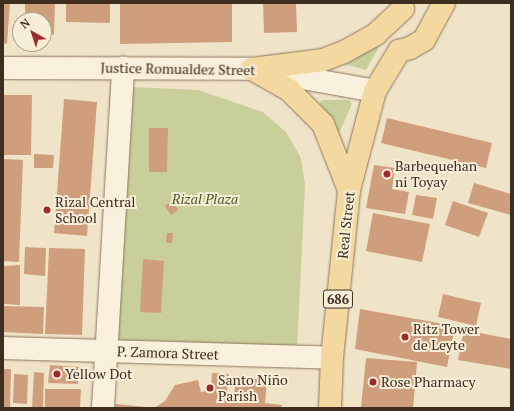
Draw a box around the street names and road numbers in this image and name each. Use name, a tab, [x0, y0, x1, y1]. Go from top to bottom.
street label: Justice Romualdez Street	[100, 59, 256, 79]
street label: Real Street	[334, 190, 358, 260]
road number: 686	[322, 288, 354, 310]
street label: P. Zamora Street	[116, 343, 220, 363]

